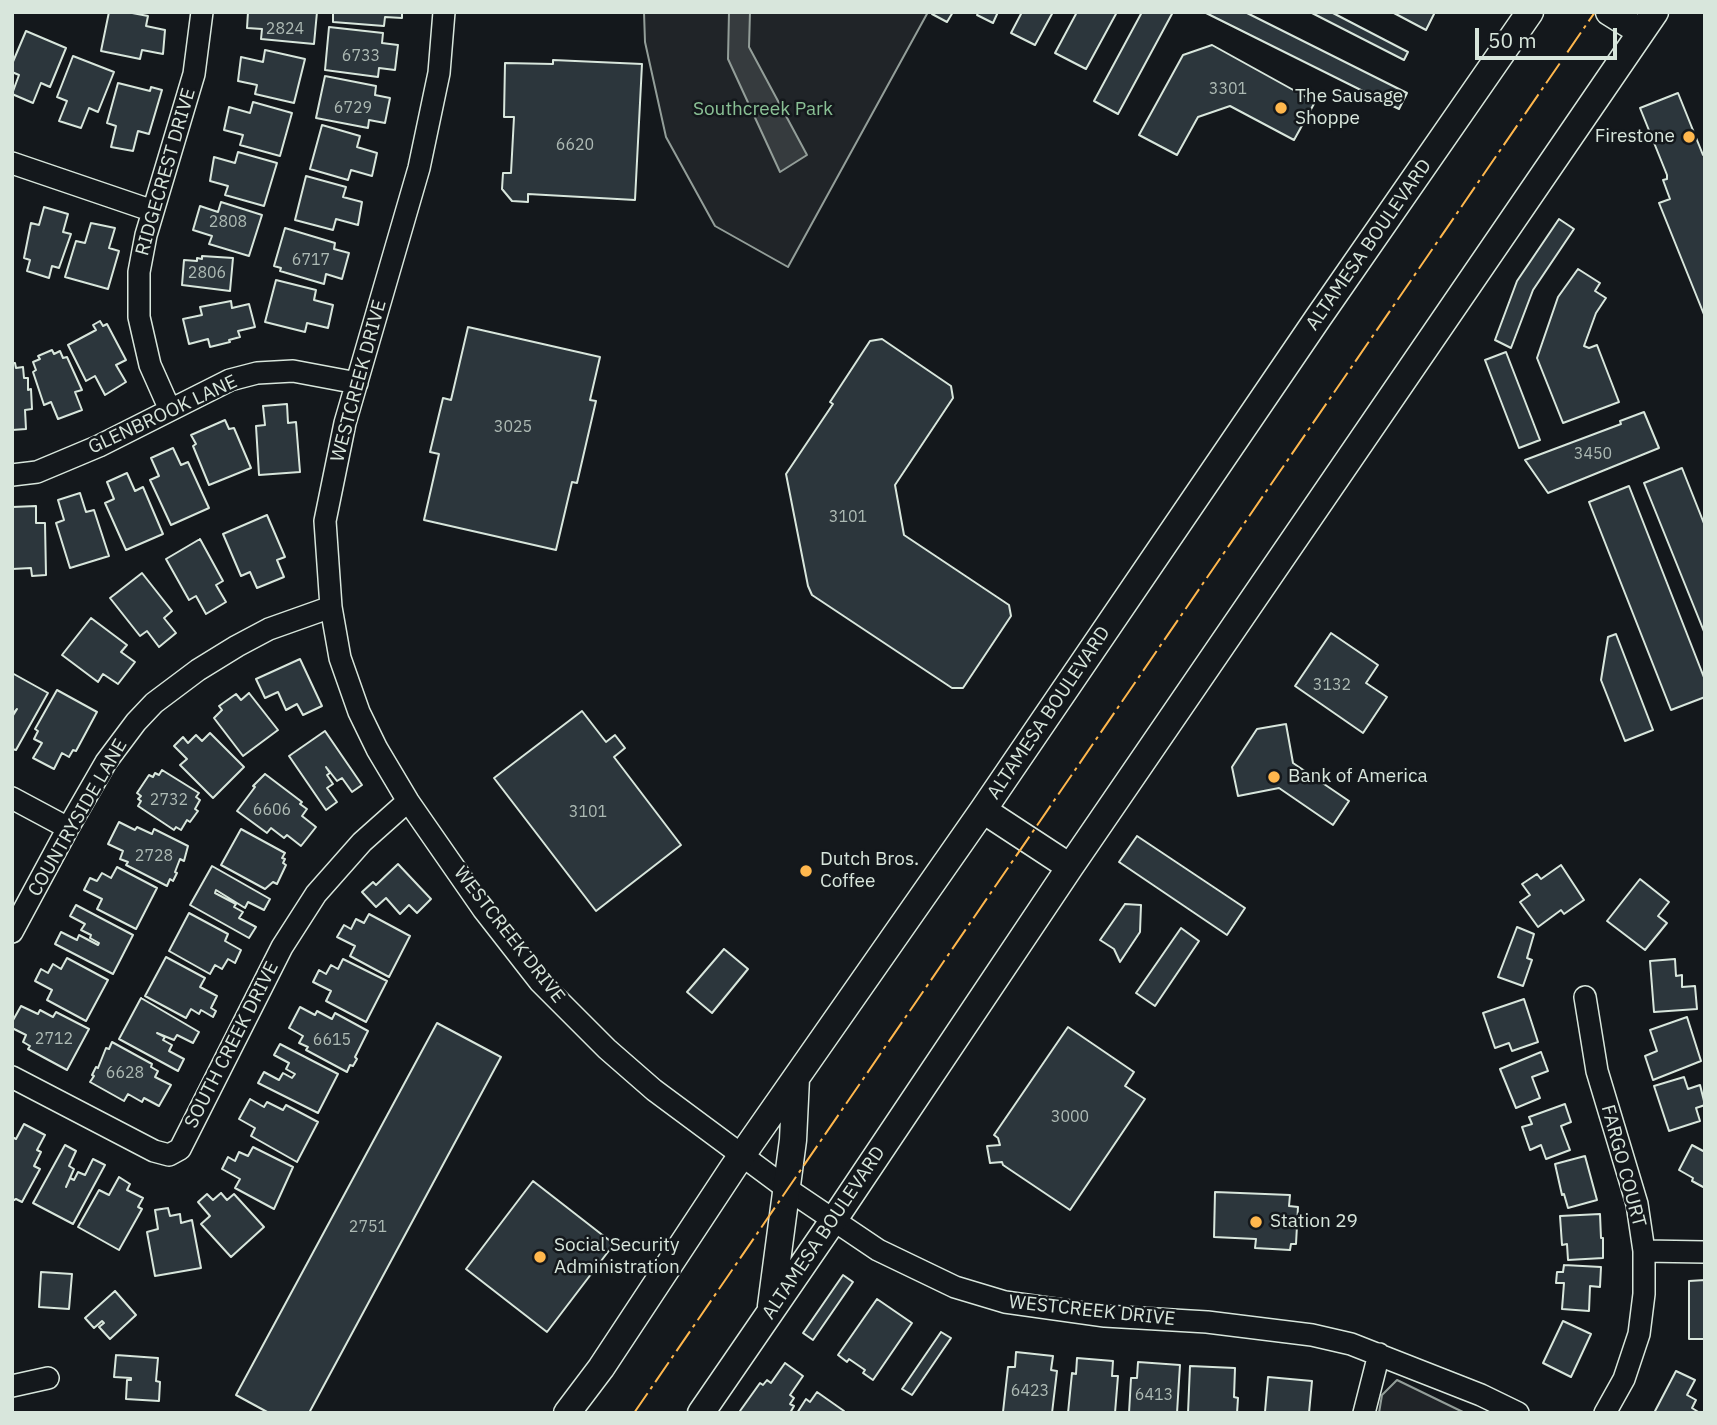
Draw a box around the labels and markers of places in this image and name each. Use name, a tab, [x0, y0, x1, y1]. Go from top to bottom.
place label: The Sausage Shoppe	[1295, 86, 1403, 130]
marker: The Sausage Shoppe	[1273, 100, 1289, 116]
place label: Firestone	[1595, 126, 1675, 148]
marker: Firestone	[1681, 129, 1697, 145]
place label: Bank of America	[1288, 766, 1428, 788]
marker: Bank of America	[1266, 769, 1282, 785]
place label: Dutch Bros. Coffee	[820, 849, 919, 893]
marker: Dutch Bros. Coffee	[798, 863, 814, 879]
place label: Station 29	[1270, 1211, 1358, 1233]
marker: Station 29	[1248, 1214, 1264, 1230]
place label: Social Security Administration	[554, 1235, 680, 1279]
marker: Social Security Administration	[532, 1249, 548, 1265]

